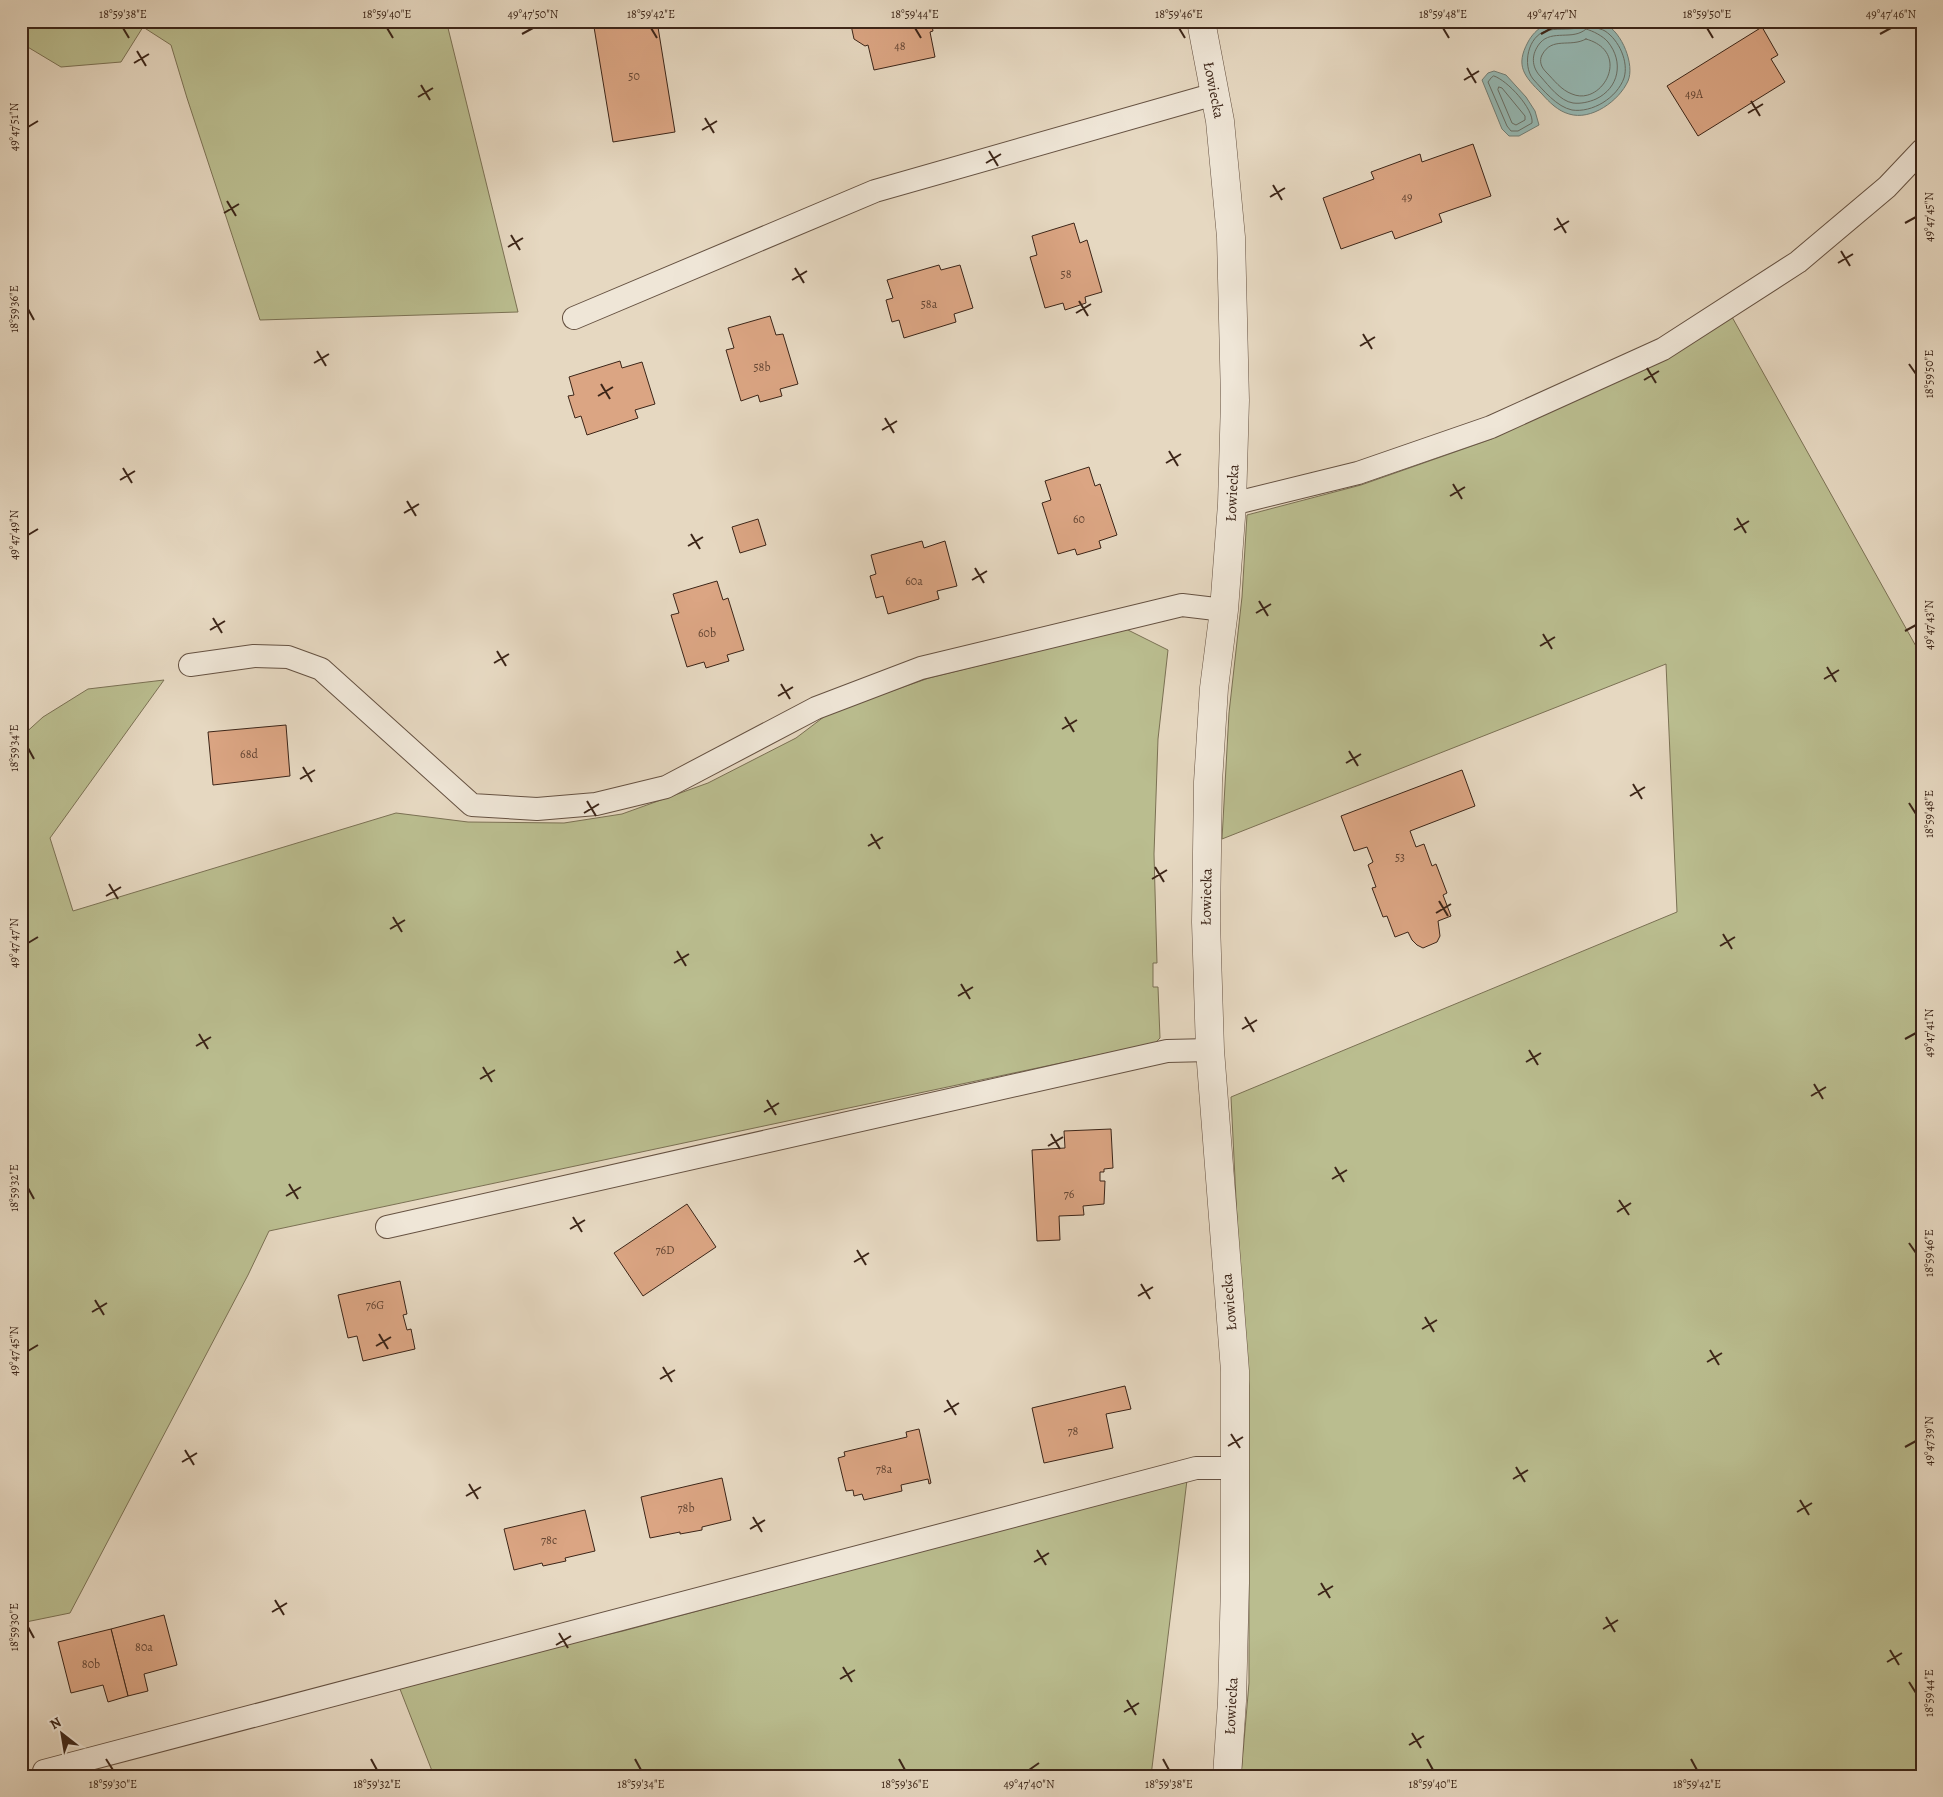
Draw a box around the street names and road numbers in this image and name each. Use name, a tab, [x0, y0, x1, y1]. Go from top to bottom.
street label: Łowiecka	[1199, 60, 1229, 120]
street label: Łowiecka	[1221, 464, 1243, 522]
street label: Łowiecka	[1195, 868, 1217, 926]
street label: Łowiecka	[1217, 1272, 1241, 1332]
street label: Łowiecka	[1220, 1677, 1242, 1735]

